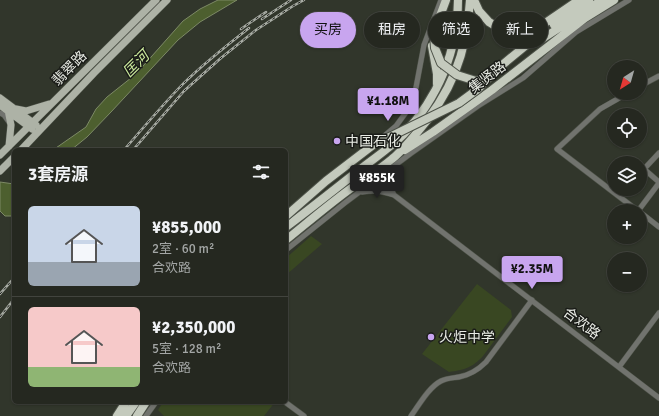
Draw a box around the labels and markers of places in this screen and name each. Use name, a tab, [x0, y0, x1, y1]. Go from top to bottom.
pin: ¥1.18M	[355, 88, 421, 122]
place label: 中国石化	[345, 133, 401, 150]
marker: 中国石化	[332, 136, 342, 146]
pin: ¥855K	[349, 165, 405, 199]
pin: ¥2.35M	[499, 256, 565, 290]
place label: 火炬中学	[439, 329, 495, 346]
marker: 火炬中学	[426, 332, 436, 342]

